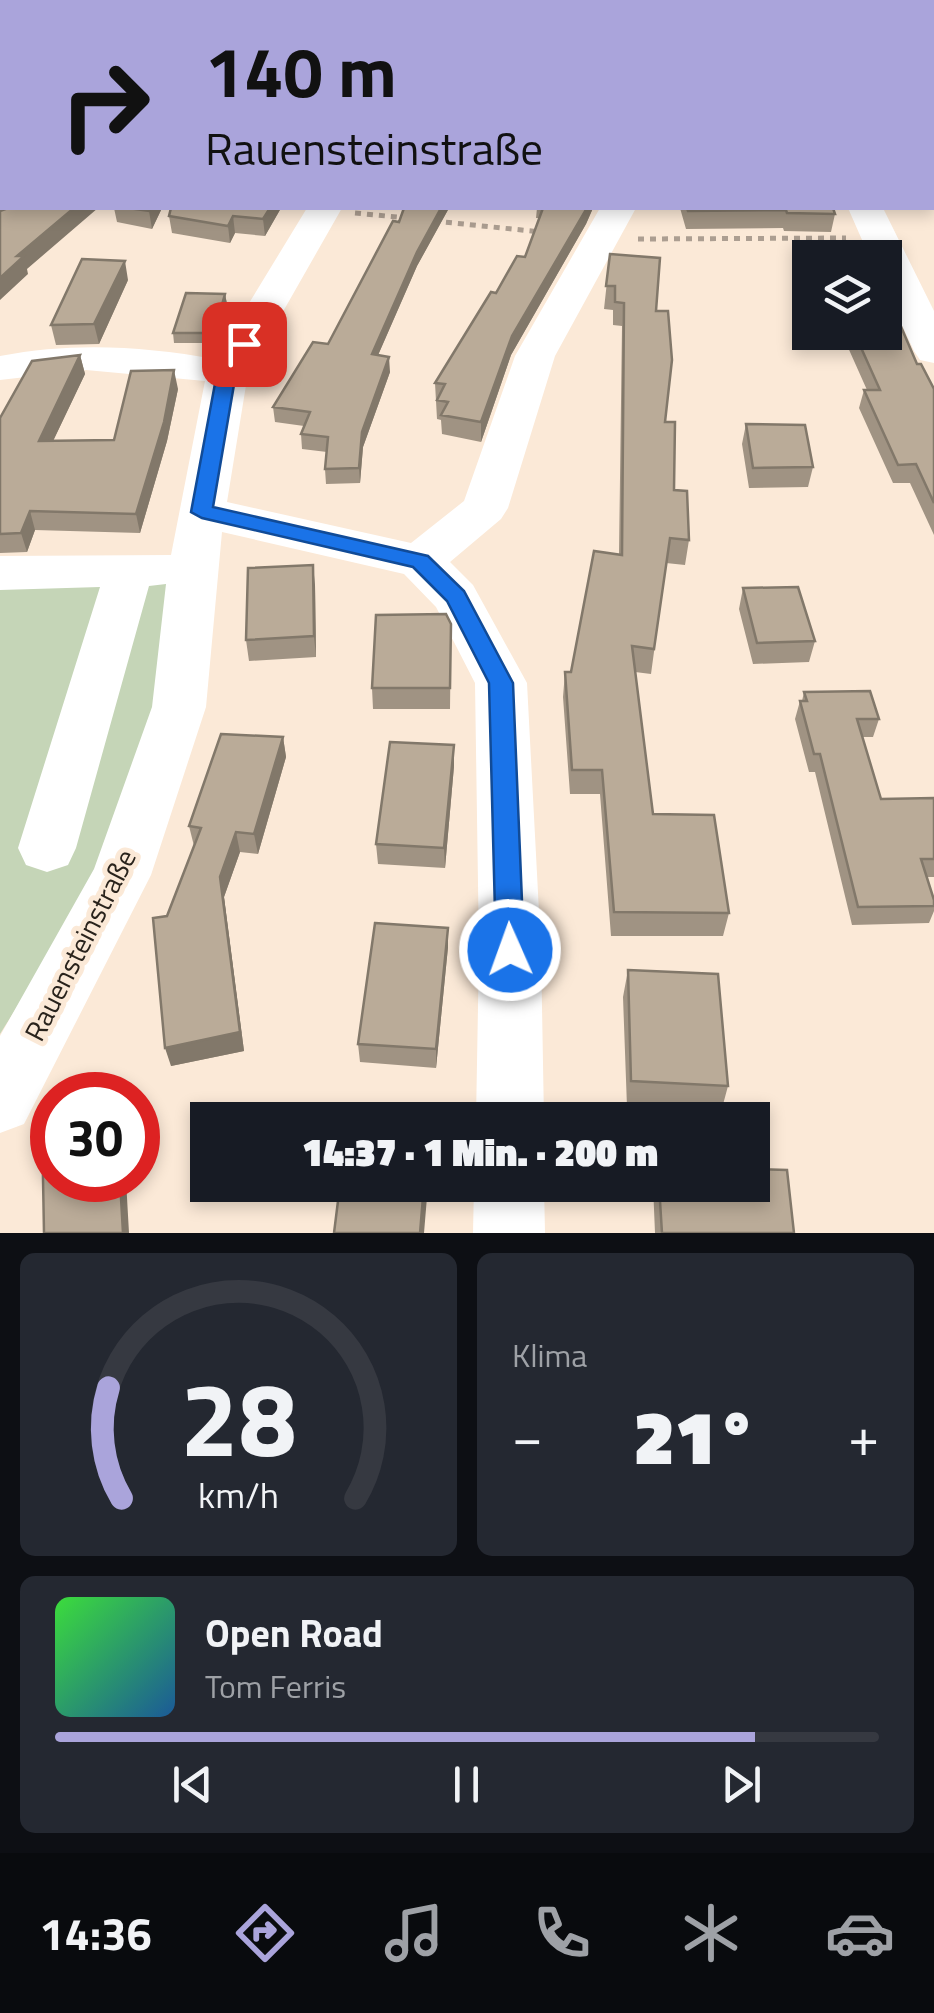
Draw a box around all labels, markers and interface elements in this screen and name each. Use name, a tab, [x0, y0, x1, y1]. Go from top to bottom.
text: 140 m	[205, 18, 397, 124]
icon: right	[40, 40, 170, 170]
text: Rauensteinstraße	[205, 114, 543, 182]
map controls	[792, 240, 902, 350]
button: layers	[792, 240, 902, 350]
pin	[202, 302, 287, 387]
icon: arrive	[217, 317, 272, 372]
street label: Rauensteinstraße	[13, 841, 146, 1048]
position arrow	[458, 898, 562, 1002]
speed limit sign: 30	[30, 1072, 160, 1202]
text: 14:37 · 1 Min. · 200 m	[302, 1123, 658, 1181]
text: Klima	[512, 1331, 587, 1379]
text: 28	[180, 1338, 297, 1496]
text: 21°	[634, 1379, 757, 1493]
text: −	[512, 1394, 543, 1477]
text: +	[848, 1394, 879, 1477]
text: km/h	[198, 1467, 279, 1522]
text: Open Road	[205, 1604, 383, 1662]
text: Tom Ferris	[205, 1662, 346, 1710]
icon: previous	[165, 1757, 220, 1812]
icon: pause	[439, 1757, 494, 1812]
icon: next	[714, 1757, 769, 1812]
icon: directions	[230, 1898, 300, 1968]
icon: music	[379, 1898, 449, 1968]
icon: phone	[527, 1898, 597, 1968]
icon: climate	[676, 1898, 746, 1968]
icon: car	[825, 1898, 895, 1968]
text: 14:36	[39, 1899, 152, 1967]

